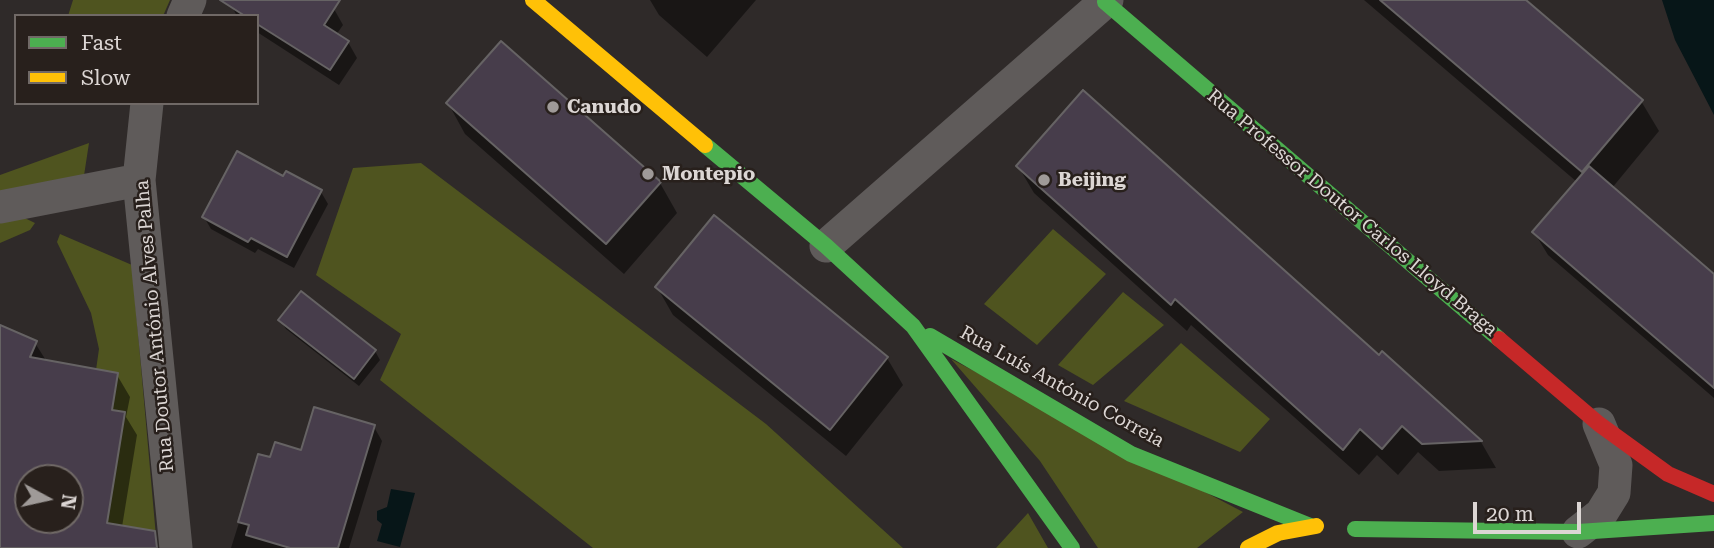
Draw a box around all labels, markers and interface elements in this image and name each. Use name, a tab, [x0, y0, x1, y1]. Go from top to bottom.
legend	[14, 14, 259, 105]
text: Fast	[81, 31, 122, 55]
text: Slow	[81, 66, 130, 90]
street label: Rua Professor Doutor Carlos Lloyd Braga	[1202, 85, 1502, 341]
place label: Canudo	[567, 96, 642, 118]
marker: Canudo	[545, 99, 561, 115]
place label: Montepio	[662, 163, 755, 185]
marker: Montepio	[640, 166, 656, 182]
place label: Beijing	[1058, 169, 1126, 191]
marker: Beijing	[1036, 172, 1052, 188]
street label: Rua Doutor António Alves Palha	[131, 179, 179, 473]
street label: Rua Luís António Correia	[956, 321, 1168, 453]
north arrow	[14, 464, 84, 534]
scale bar	[1476, 489, 1584, 532]
text: N	[56, 493, 81, 511]
text: 20 m	[1486, 502, 1534, 526]

